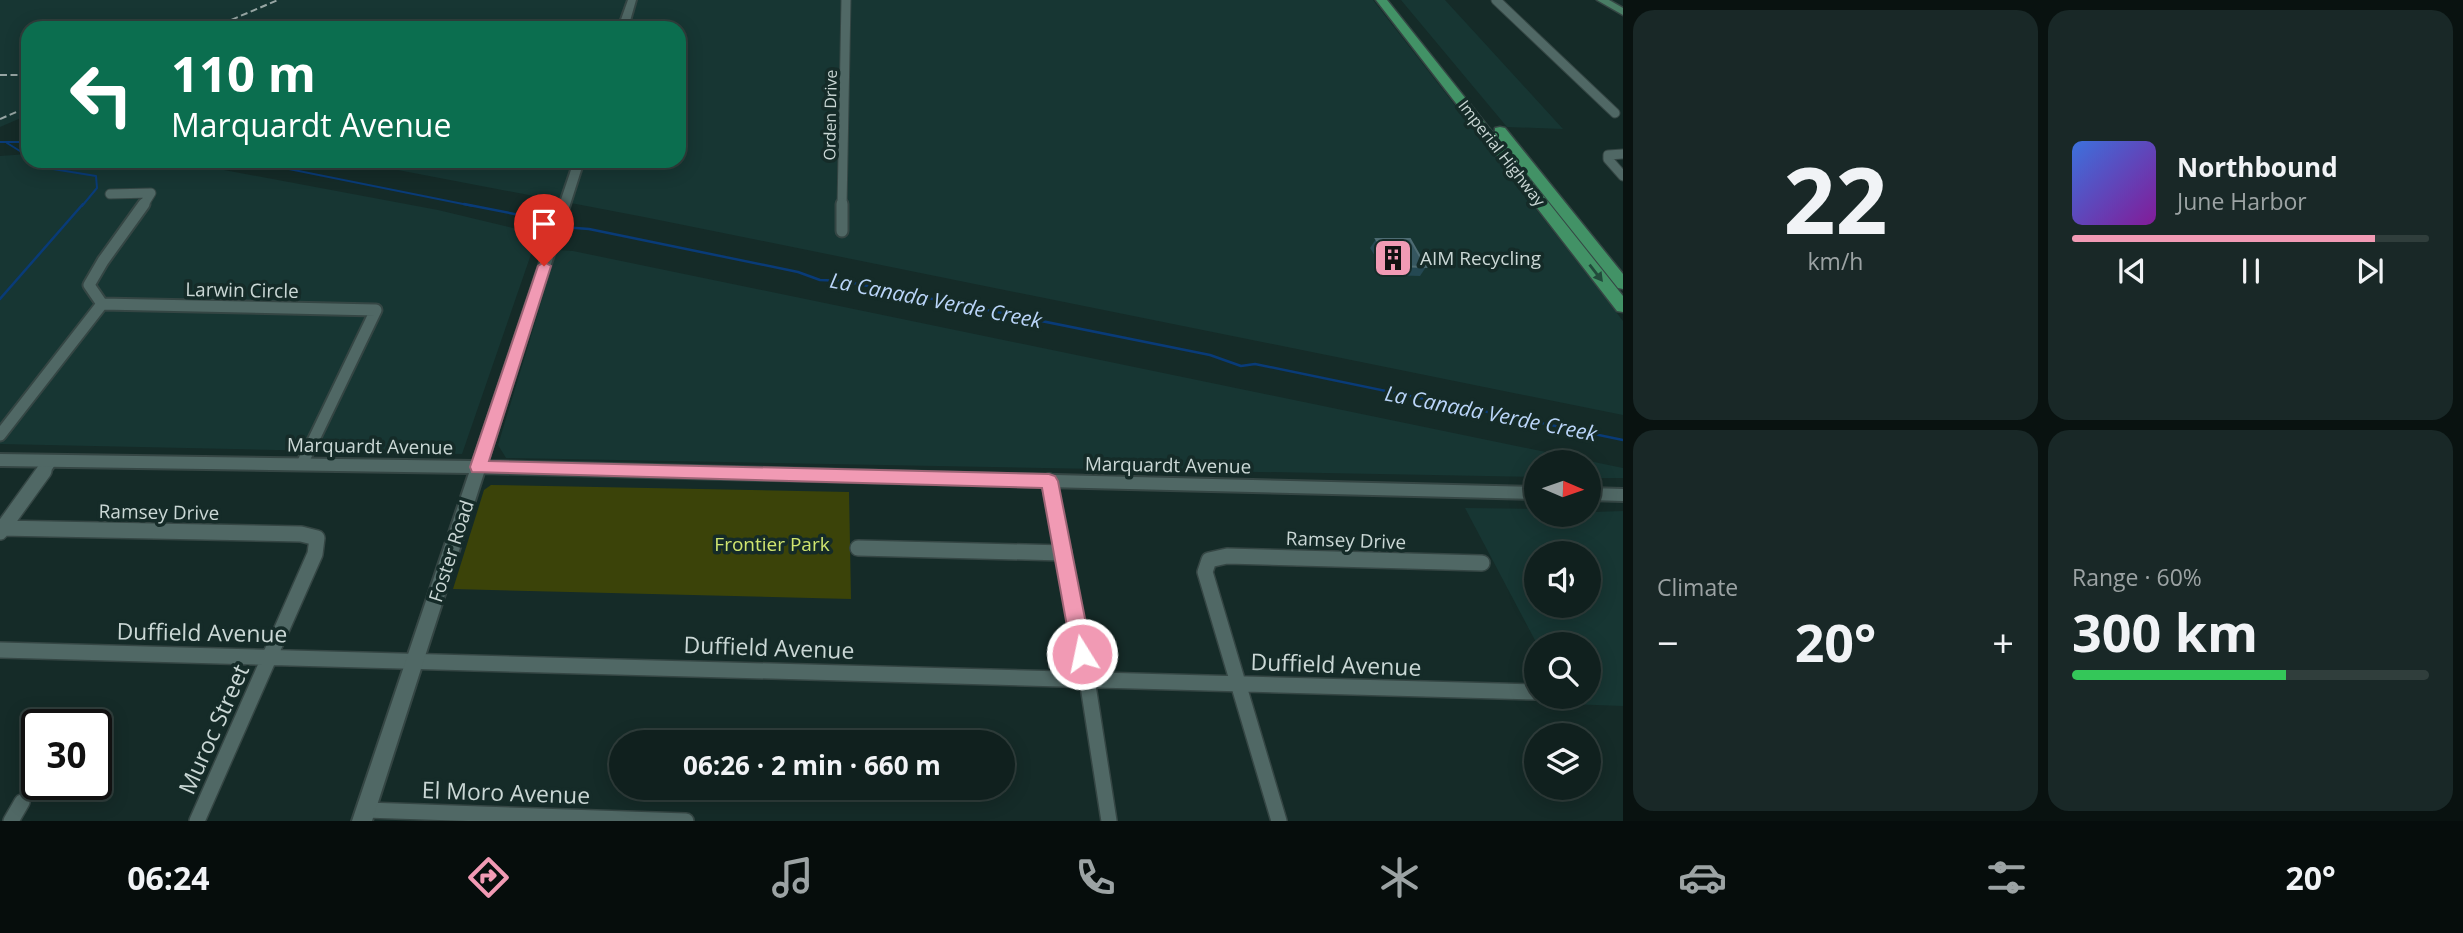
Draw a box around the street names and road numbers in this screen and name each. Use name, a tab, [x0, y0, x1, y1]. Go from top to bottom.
street label: Orden Drive	[818, 69, 842, 161]
street label: Imperial Highway	[1454, 95, 1551, 212]
street label: Larwin Circle	[185, 276, 299, 304]
street label: Marquardt Avenue	[287, 432, 453, 460]
street label: Marquardt Avenue	[1085, 451, 1251, 479]
street label: Foster Road	[422, 497, 480, 605]
street label: Ramsey Drive	[99, 498, 219, 526]
street label: Ramsey Drive	[1285, 525, 1407, 555]
street label: Duffield Avenue	[116, 615, 288, 649]
street label: Duffield Avenue	[683, 628, 855, 666]
street label: Duffield Avenue	[1250, 645, 1422, 683]
street label: Muroc Street	[170, 659, 256, 799]
street label: El Moro Avenue	[421, 773, 591, 811]

